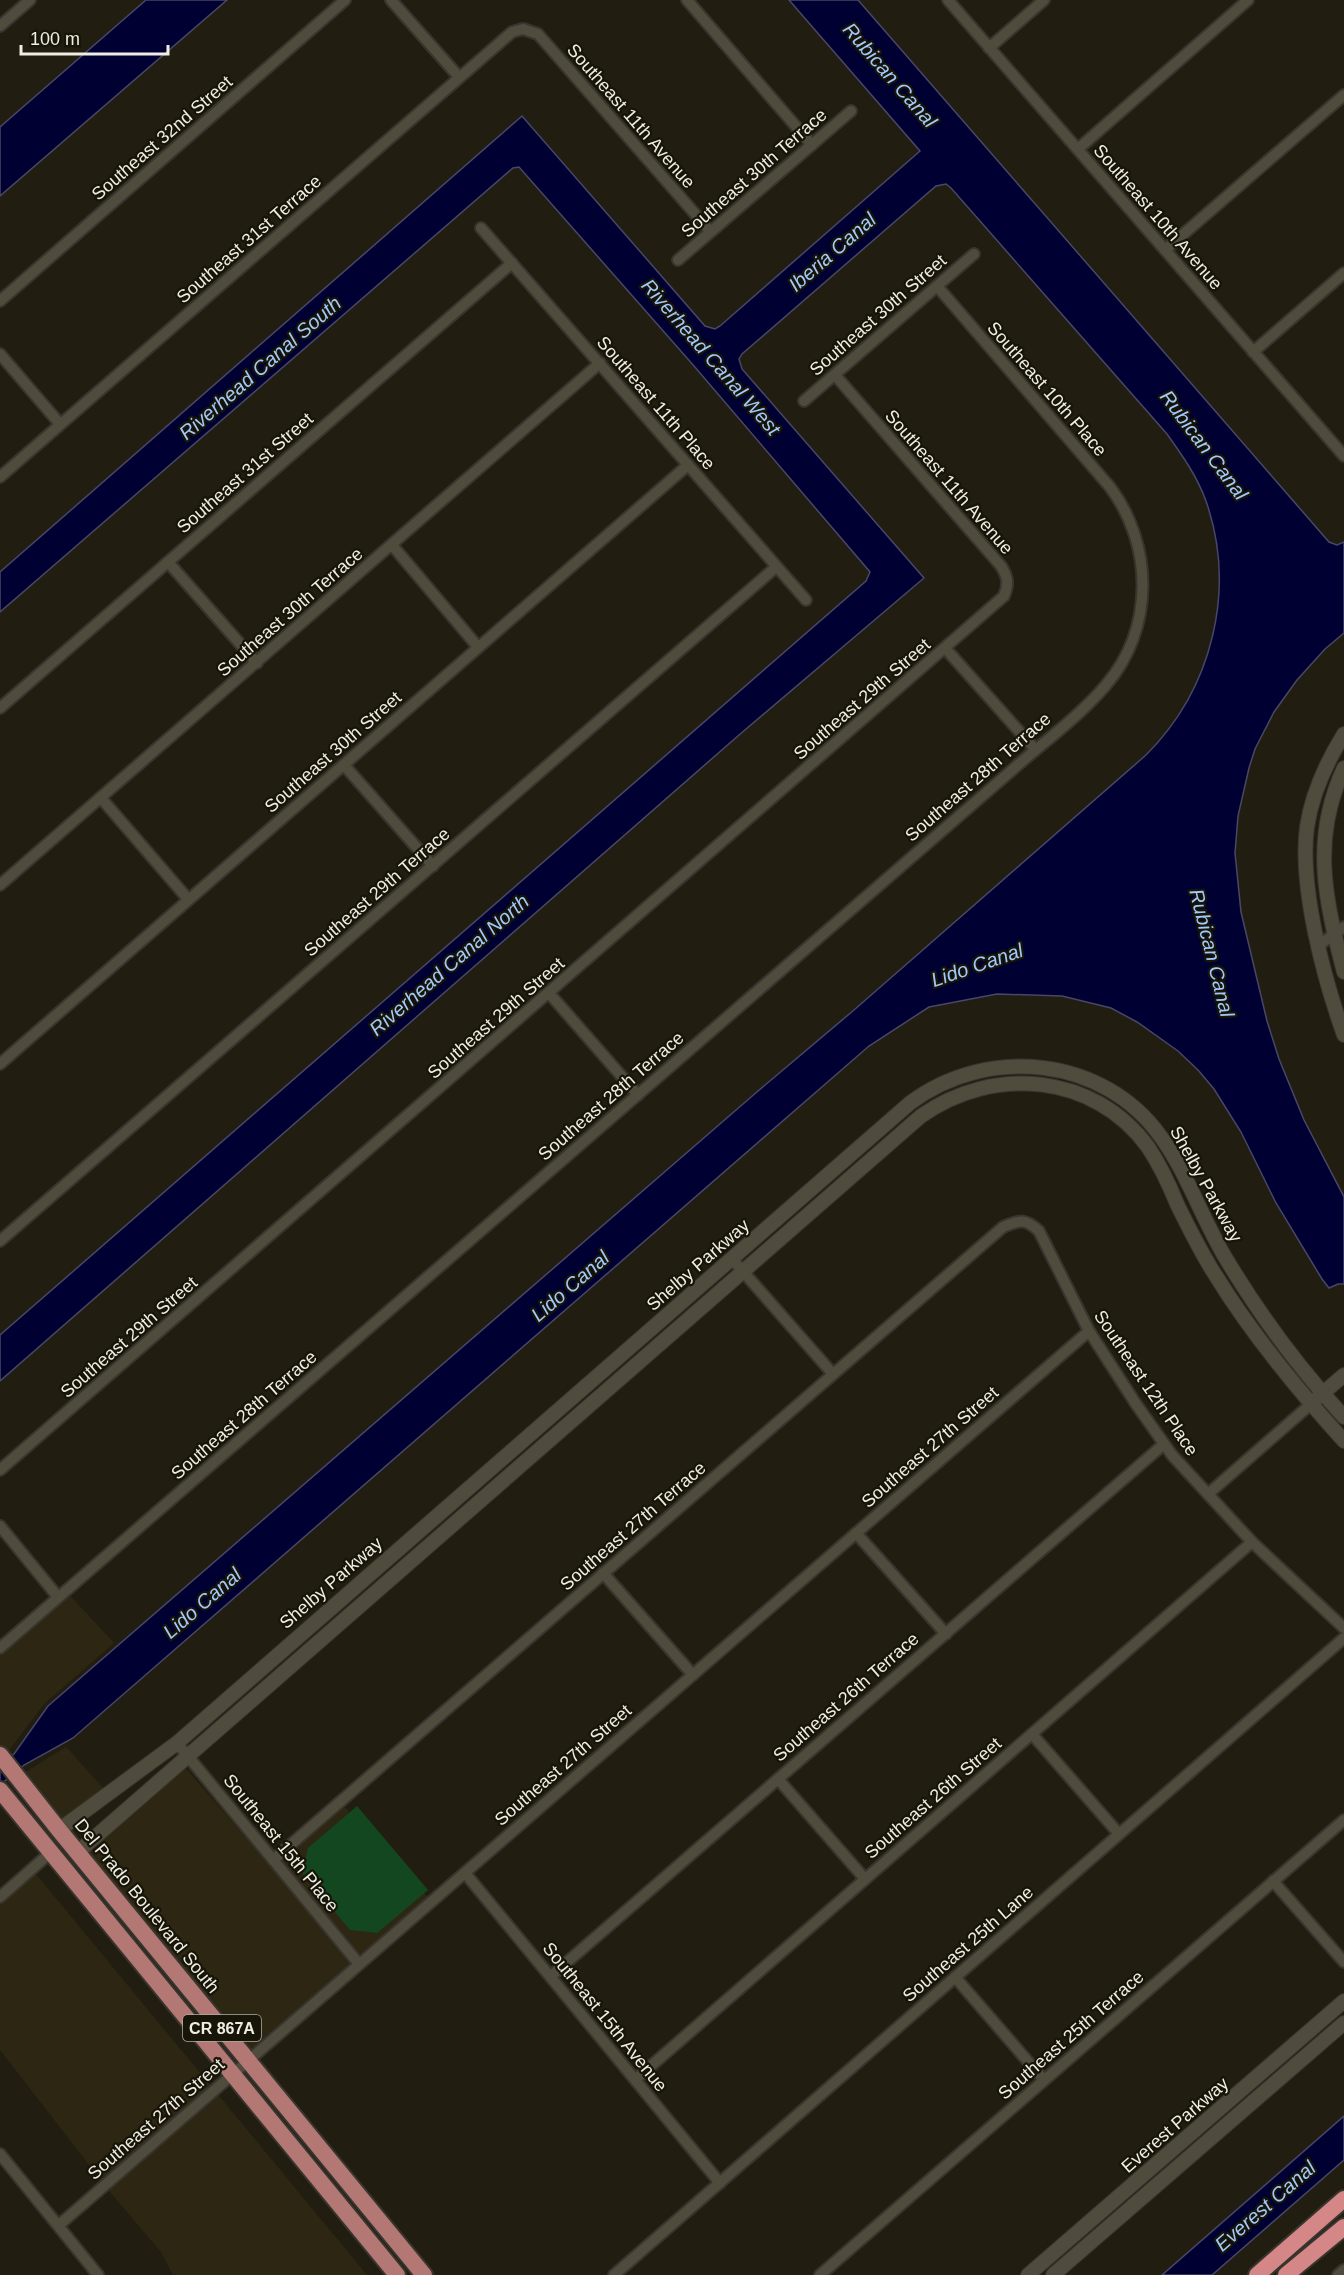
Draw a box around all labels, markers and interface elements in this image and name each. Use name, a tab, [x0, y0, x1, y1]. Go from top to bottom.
scale bar	[21, 18, 168, 56]
water label: Rubican Canal	[839, 18, 942, 132]
text: 100 m	[30, 29, 80, 49]
street label: Southeast 11th Avenue	[563, 40, 699, 192]
street label: Southeast 32nd Street	[88, 72, 236, 204]
street label: Southeast 30th Terrace	[677, 105, 831, 241]
street label: Southeast 10th Avenue	[1089, 140, 1227, 294]
street label: Southeast 31st Terrace	[173, 171, 325, 307]
water label: Iberia Canal	[784, 208, 880, 296]
street label: Southeast 30th Street	[806, 250, 950, 380]
water label: Riverhead Canal West	[637, 274, 786, 441]
water label: Riverhead Canal South	[175, 292, 345, 444]
street label: Southeast 10th Place	[983, 318, 1111, 460]
street label: Southeast 11th Place	[593, 332, 719, 474]
water label: Rubican Canal	[1156, 386, 1253, 504]
street label: Southeast 11th Avenue	[881, 406, 1017, 558]
street label: Southeast 31st Street	[173, 409, 317, 537]
street label: Southeast 30th Terrace	[213, 544, 367, 680]
street label: Southeast 29th Street	[790, 634, 934, 764]
street label: Southeast 30th Street	[261, 687, 405, 817]
street label: Southeast 28th Terrace	[901, 709, 1055, 845]
street label: Southeast 29th Terrace	[300, 824, 454, 960]
water label: Rubican Canal	[1185, 887, 1239, 1020]
water label: Riverhead Canal North	[365, 890, 533, 1040]
water label: Lido Canal	[928, 939, 1026, 991]
street label: Southeast 29th Street	[424, 953, 568, 1083]
street label: Southeast 28th Terrace	[534, 1028, 688, 1164]
street label: Shelby Parkway	[1166, 1123, 1246, 1245]
street label: Shelby Parkway	[643, 1215, 753, 1315]
water label: Lido Canal	[527, 1246, 614, 1326]
street label: Southeast 29th Street	[57, 1272, 201, 1402]
street label: Southeast 12th Place	[1090, 1306, 1202, 1460]
street label: Southeast 28th Terrace	[167, 1347, 321, 1483]
street label: Southeast 27th Street	[858, 1382, 1002, 1512]
street label: Southeast 27th Terrace	[556, 1458, 710, 1594]
street label: Shelby Parkway	[276, 1533, 386, 1633]
water label: Lido Canal	[159, 1563, 246, 1643]
street label: Southeast 26th Terrace	[769, 1629, 923, 1765]
street label: Southeast 27th Street	[491, 1700, 635, 1830]
street label: Southeast 26th Street	[861, 1733, 1005, 1863]
street label: Southeast 15th Place	[219, 1770, 343, 1916]
street label: Del Prado Boulevard South	[71, 1815, 223, 1997]
street label: Southeast 25th Lane	[899, 1882, 1037, 2006]
street label: Southeast 15th Avenue	[539, 1938, 671, 2096]
street label: Southeast 25th Terrace	[994, 1967, 1148, 2103]
road number: CR 867A	[183, 2015, 261, 2041]
street label: Southeast 27th Street	[84, 2054, 228, 2184]
street label: Everest Parkway	[1117, 2073, 1233, 2177]
water label: Everest Canal	[1210, 2156, 1320, 2256]

